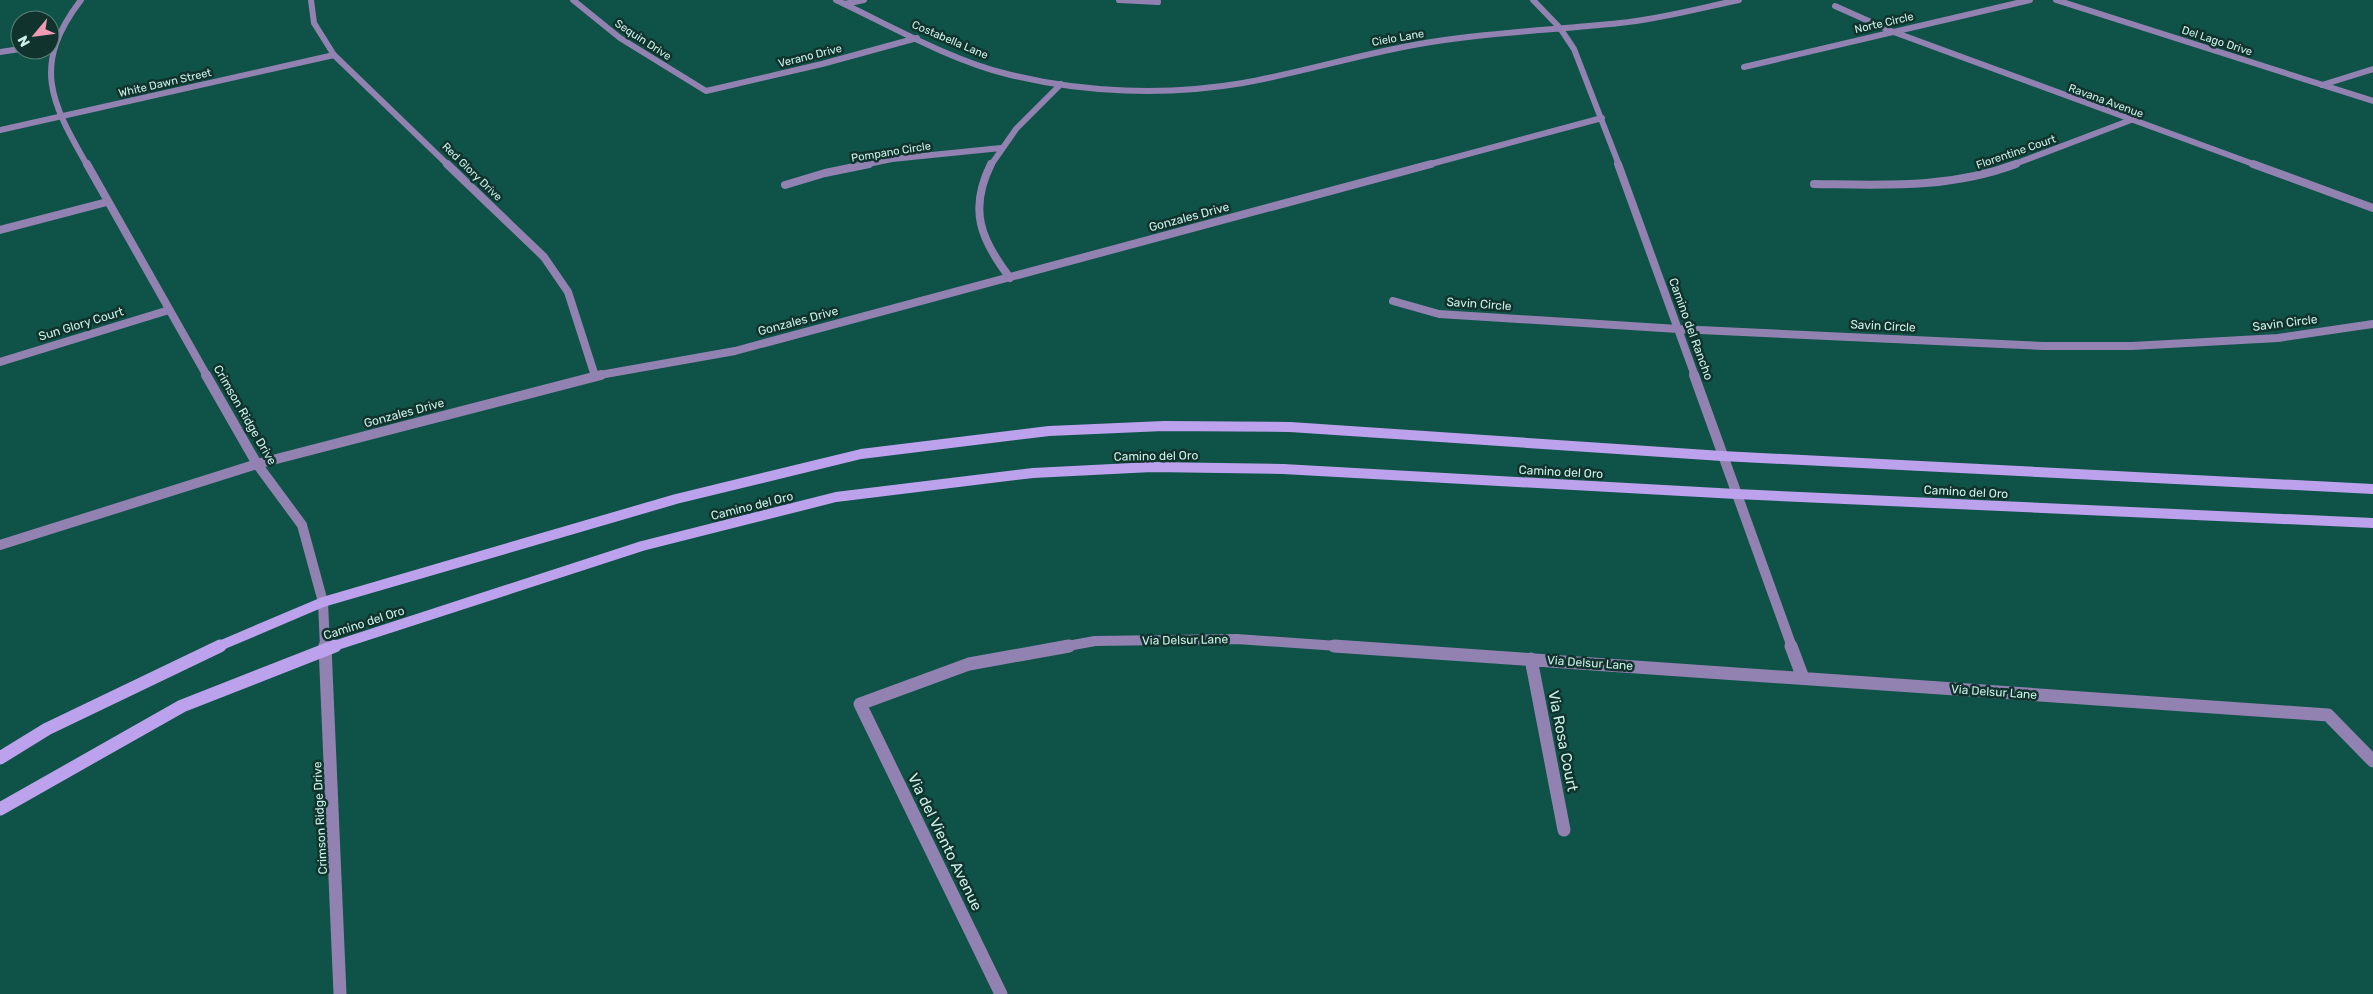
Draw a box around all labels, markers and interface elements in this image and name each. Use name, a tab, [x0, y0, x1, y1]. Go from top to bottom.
north arrow	[10, 10, 60, 60]
street label: Norte Circle	[1853, 10, 1915, 36]
street label: Sequin Drive	[612, 17, 674, 63]
street label: Costabella Lane	[910, 18, 990, 62]
street label: Del Lago Drive	[2180, 23, 2254, 59]
street label: Cielo Lane	[1371, 27, 1425, 49]
text: N	[14, 33, 34, 50]
street label: Verano Drive	[777, 42, 843, 70]
street label: White Dawn Street	[117, 66, 213, 100]
street label: Ravana Avenue	[2067, 81, 2145, 121]
street label: Florentine Court	[1974, 132, 2058, 172]
street label: Pompano Circle	[850, 139, 932, 165]
street label: Red Glory Drive	[439, 140, 505, 204]
street label: Gonzales Drive	[1147, 199, 1231, 234]
street label: Camino del Rancho	[1666, 276, 1716, 382]
street label: Savin Circle	[1446, 295, 1512, 313]
street label: Gonzales Drive	[756, 303, 840, 338]
street label: Sun Glory Court	[37, 304, 125, 344]
street label: Savin Circle	[2252, 312, 2319, 334]
street label: Savin Circle	[1850, 317, 1916, 335]
street label: Crimson Ridge Drive	[211, 363, 279, 468]
street label: Gonzales Drive	[362, 395, 446, 430]
street label: Camino del Oro	[1114, 448, 1198, 464]
street label: Camino del Oro	[1518, 463, 1604, 481]
street label: Camino del Oro	[1923, 483, 2009, 501]
street label: Camino del Oro	[709, 489, 795, 523]
street label: Camino del Oro	[322, 603, 406, 643]
street label: Via Delsur Lane	[1142, 632, 1228, 648]
street label: Via Delsur Lane	[1547, 653, 1634, 673]
street label: Via Delsur Lane	[1951, 682, 2038, 702]
street label: Via Rosa Court	[1544, 689, 1582, 793]
street label: Crimson Ridge Drive	[310, 761, 330, 875]
street label: Via del Viento Avenue	[904, 770, 986, 914]

